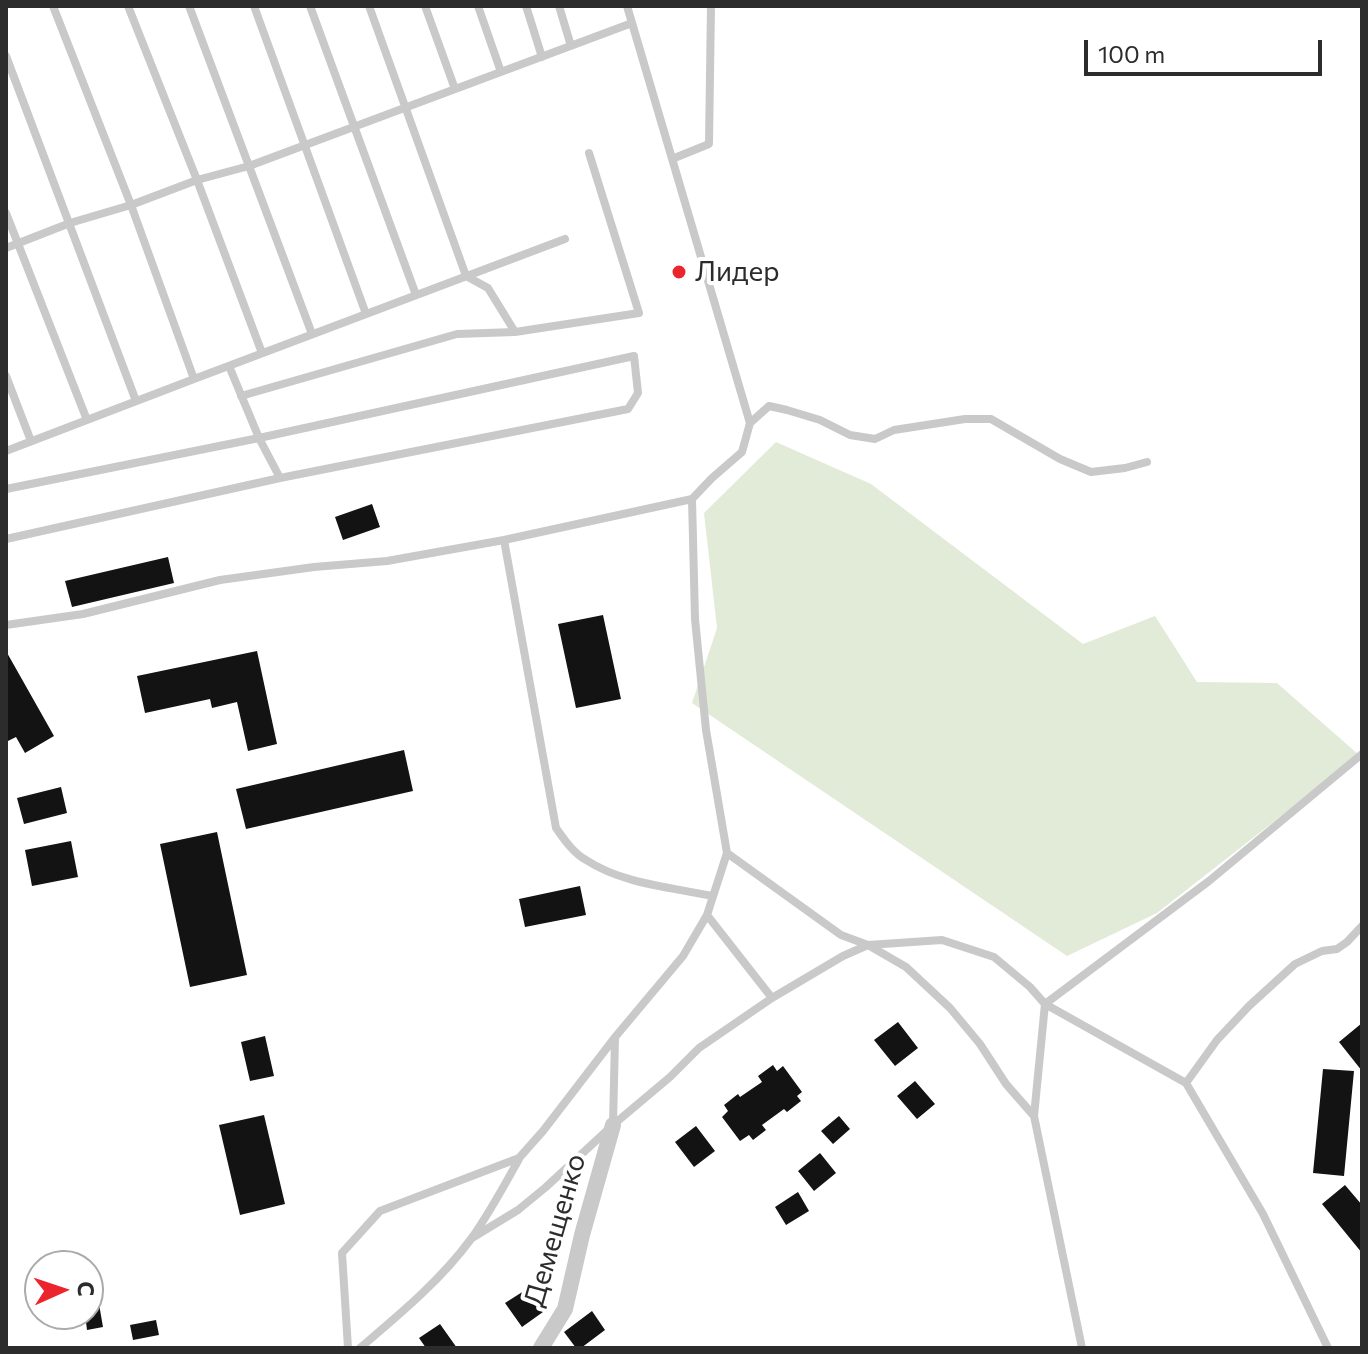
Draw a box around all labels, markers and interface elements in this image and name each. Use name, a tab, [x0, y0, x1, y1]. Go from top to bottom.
scale bar	[1088, 24, 1326, 74]
text: 100 m	[1098, 39, 1165, 68]
place label: Лидер	[695, 255, 780, 289]
marker: Лидер	[670, 263, 688, 281]
street label: Демещенко	[517, 1150, 593, 1310]
north arrow	[24, 1250, 104, 1330]
text: С	[73, 1281, 100, 1297]

